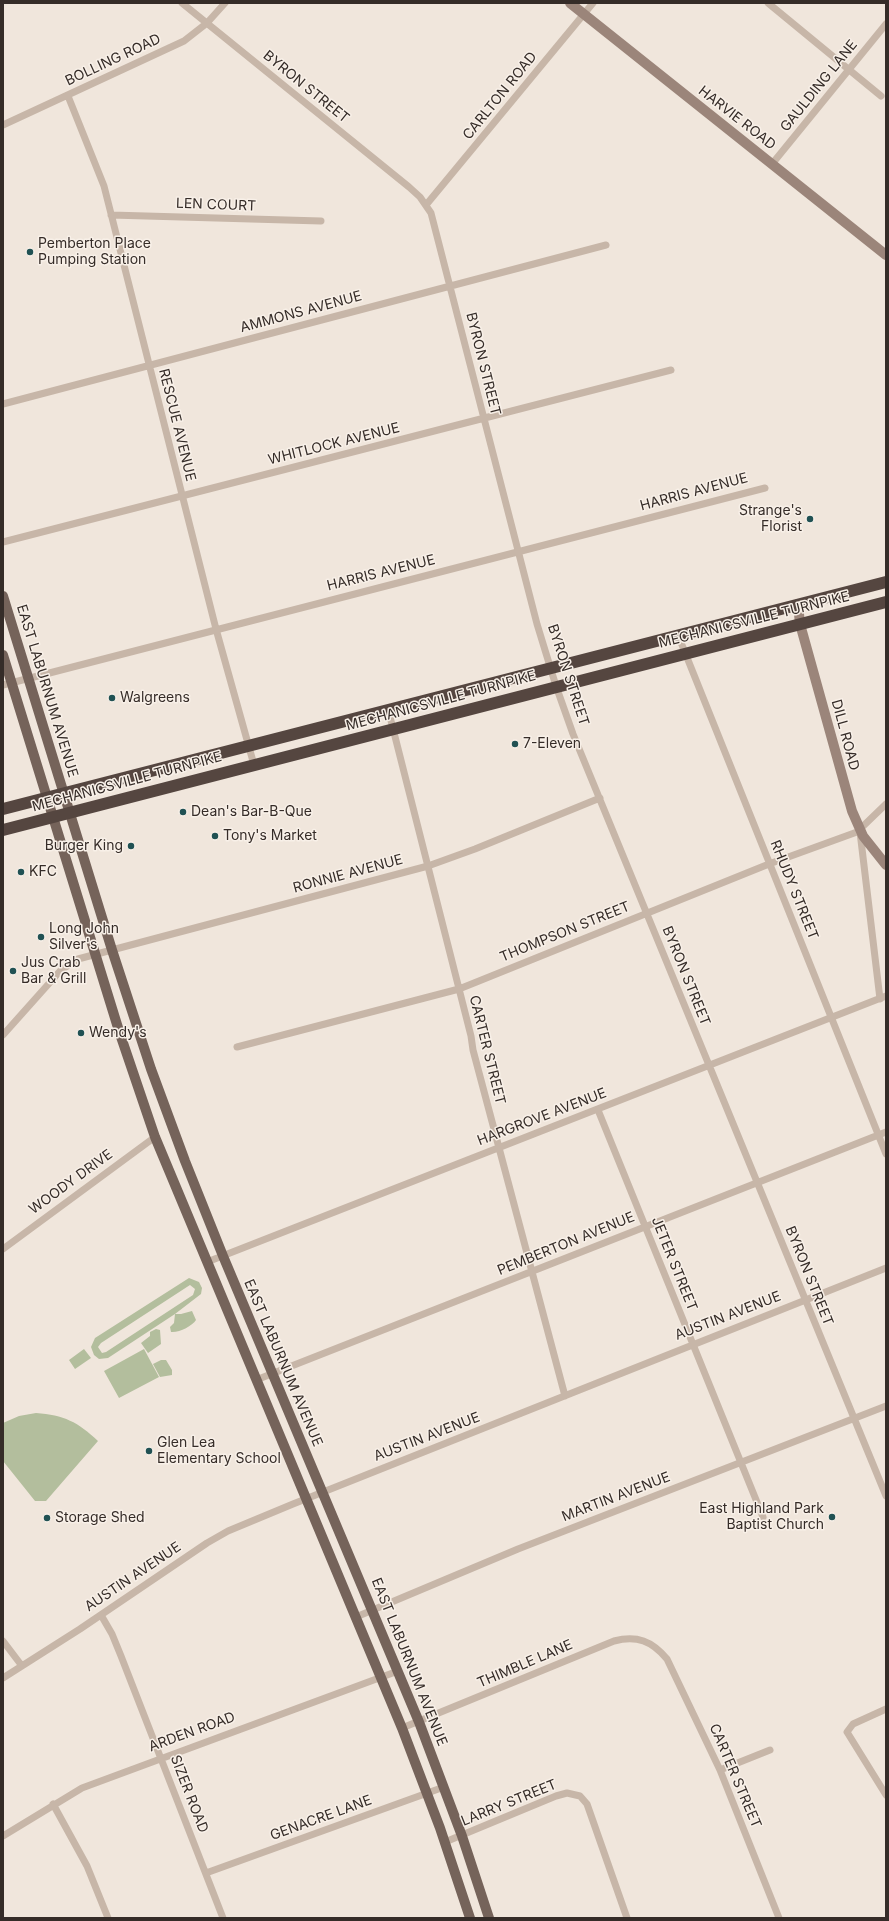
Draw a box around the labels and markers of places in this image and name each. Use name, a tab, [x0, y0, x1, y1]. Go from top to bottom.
place label: Pemberton Place Pumping Station	[38, 236, 151, 268]
marker: Pemberton Place Pumping Station	[25, 247, 35, 257]
place label: Strange's Florist	[739, 503, 802, 536]
marker: Strange's Florist	[805, 514, 815, 524]
place label: Walgreens	[120, 690, 190, 706]
marker: Walgreens	[107, 693, 117, 703]
place label: 7-Eleven	[523, 736, 581, 752]
marker: 7-Eleven	[510, 739, 520, 749]
place label: Dean's Bar-B-Que	[191, 804, 312, 820]
marker: Dean's Bar-B-Que	[178, 807, 188, 817]
place label: Tony's Market	[223, 828, 317, 844]
marker: Tony's Market	[210, 831, 220, 841]
place label: Burger King	[45, 838, 123, 854]
marker: Burger King	[126, 841, 136, 851]
place label: KFC	[29, 864, 57, 880]
marker: KFC	[16, 867, 26, 877]
place label: Long John Silver's	[49, 921, 119, 954]
marker: Long John Silver's	[36, 932, 46, 942]
place label: Jus Crab Bar & Grill	[21, 955, 86, 988]
marker: Jus Crab Bar & Grill	[8, 966, 18, 976]
place label: Wendy's	[89, 1025, 147, 1041]
marker: Wendy's	[76, 1028, 86, 1038]
place label: Glen Lea Elementary School	[157, 1435, 281, 1468]
marker: Glen Lea Elementary School	[144, 1446, 154, 1456]
place label: East Highland Park Baptist Church	[699, 1501, 824, 1534]
place label: Storage Shed	[55, 1510, 145, 1526]
marker: East Highland Park Baptist Church	[827, 1512, 837, 1522]
marker: Storage Shed	[42, 1513, 52, 1523]

